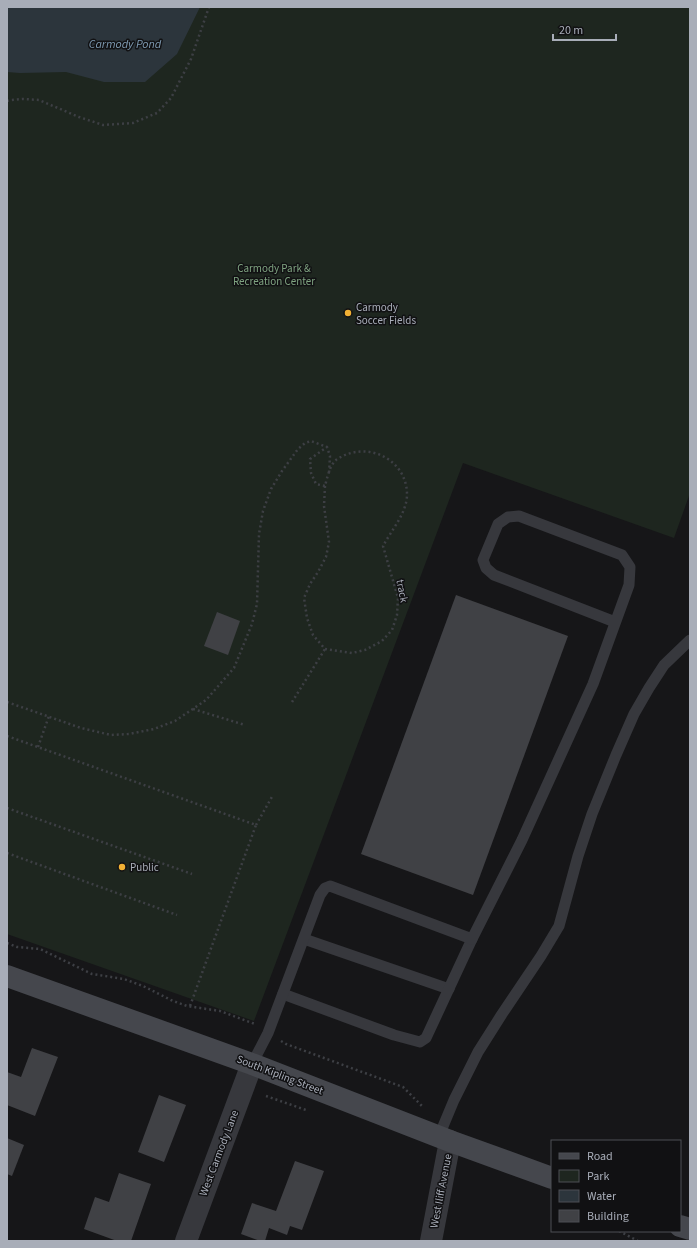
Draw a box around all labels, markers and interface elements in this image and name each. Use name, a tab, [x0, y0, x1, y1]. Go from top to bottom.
scale bar	[553, 16, 616, 42]
text: 20 m	[559, 22, 583, 39]
water label: Carmody Pond	[89, 36, 162, 53]
park label: Carmody Park & Recreation Center	[233, 261, 315, 289]
place label: Carmody Soccer Fields	[356, 300, 416, 328]
marker: Carmody Soccer Fields	[343, 308, 353, 318]
street label: track	[392, 578, 412, 604]
place label: Public	[130, 860, 159, 875]
marker: Public	[117, 862, 127, 872]
street label: South Kipling Street	[234, 1052, 326, 1099]
street label: West Carmody Lane	[196, 1107, 242, 1198]
legend	[551, 1140, 681, 1232]
text: Road	[587, 1148, 613, 1165]
street label: West Iliff Avenue	[426, 1152, 456, 1229]
text: Park	[587, 1168, 609, 1185]
text: Water	[587, 1188, 617, 1205]
text: Building	[587, 1208, 629, 1225]

